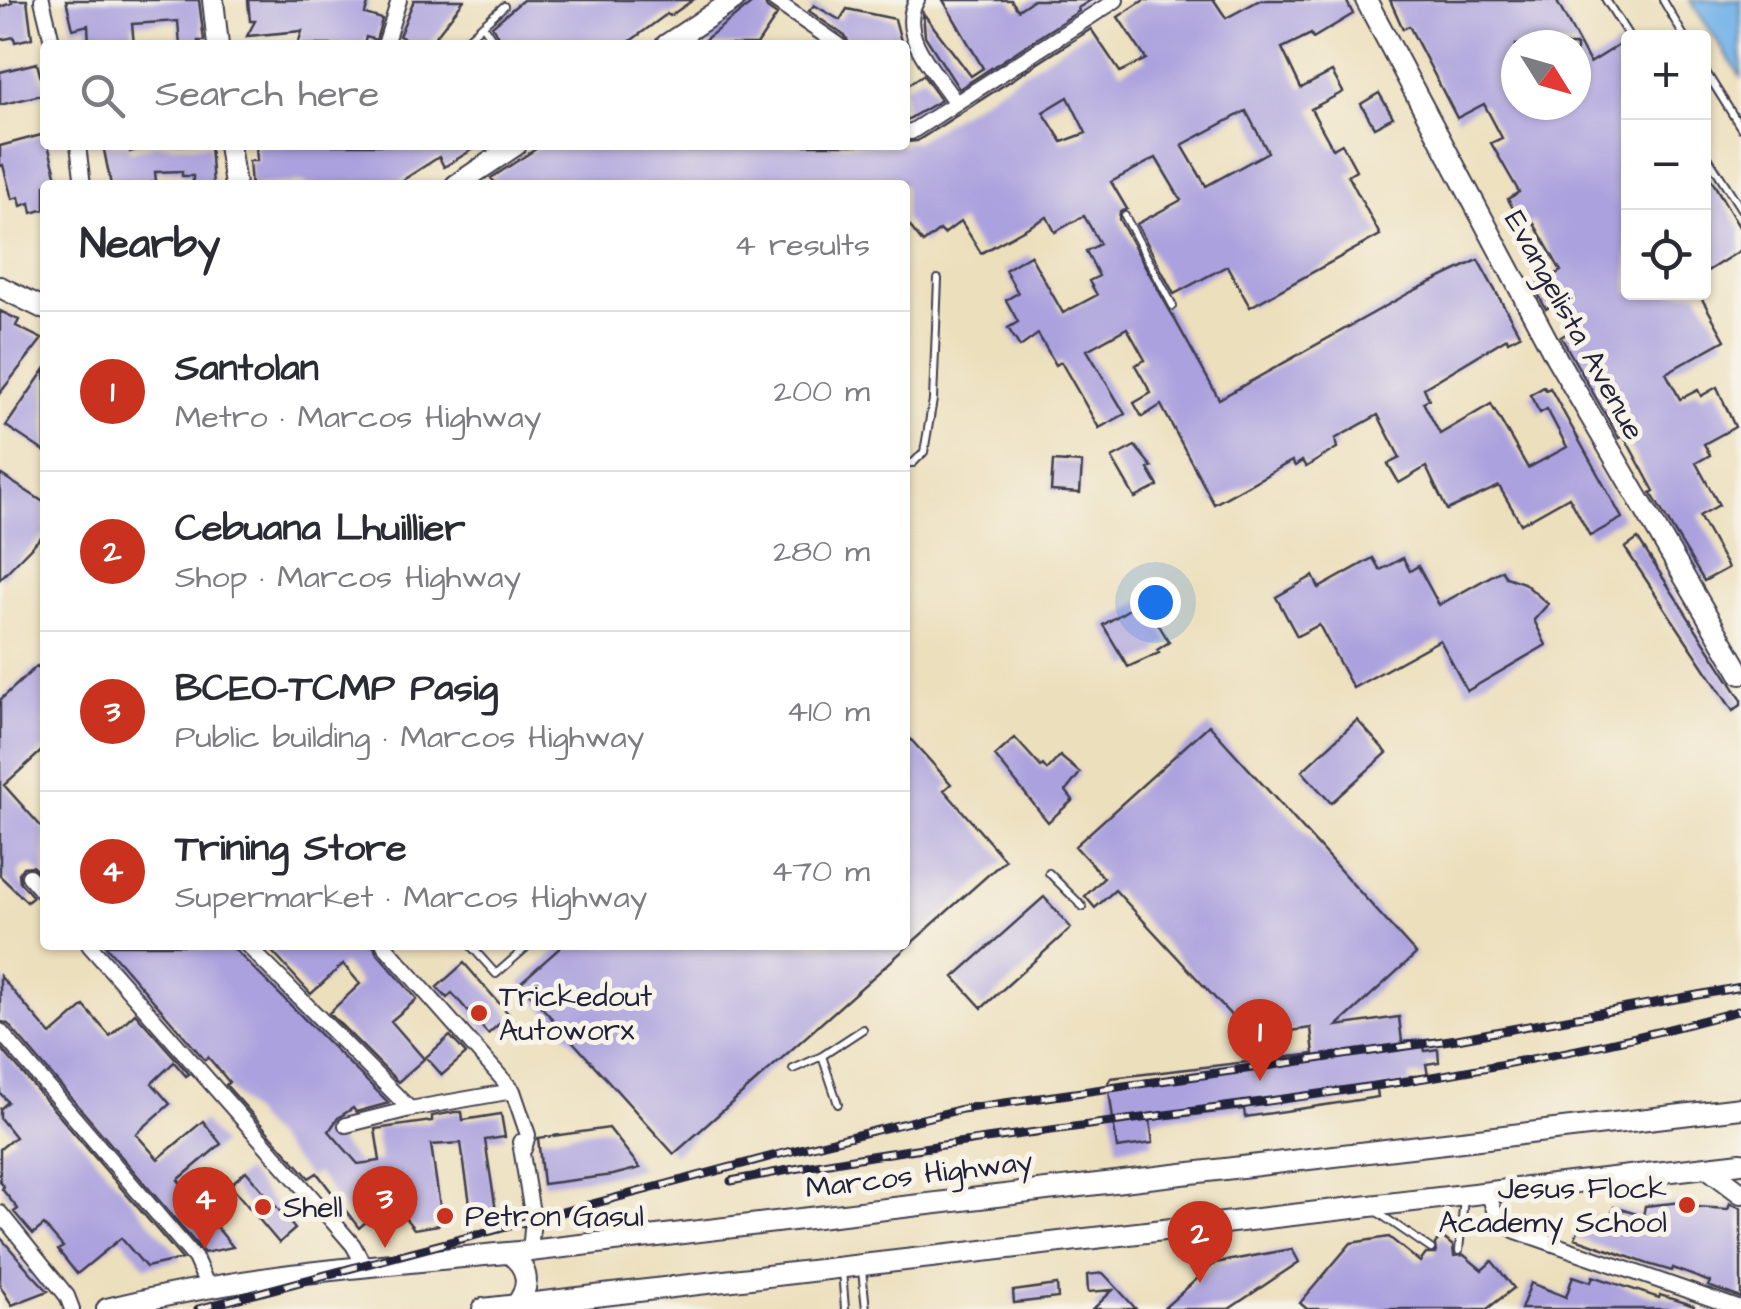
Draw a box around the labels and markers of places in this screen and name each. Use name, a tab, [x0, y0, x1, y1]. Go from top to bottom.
place label: Trickedout Autoworx	[499, 976, 652, 1052]
pin: 1	[1228, 998, 1292, 1081]
marker: Trickedout Autoworx	[468, 1002, 490, 1024]
pin: 4	[172, 1166, 238, 1249]
pin: 3	[352, 1166, 418, 1248]
place label: Jesus Flock Academy School	[1439, 1168, 1667, 1245]
place label: Shell	[283, 1187, 343, 1229]
marker: Jesus Flock Academy School	[1676, 1194, 1698, 1216]
marker: Shell	[252, 1196, 274, 1218]
place label: Petron Gasul	[465, 1196, 644, 1238]
pin: 2	[1168, 1200, 1232, 1283]
marker: Petron Gasul	[434, 1205, 456, 1227]

